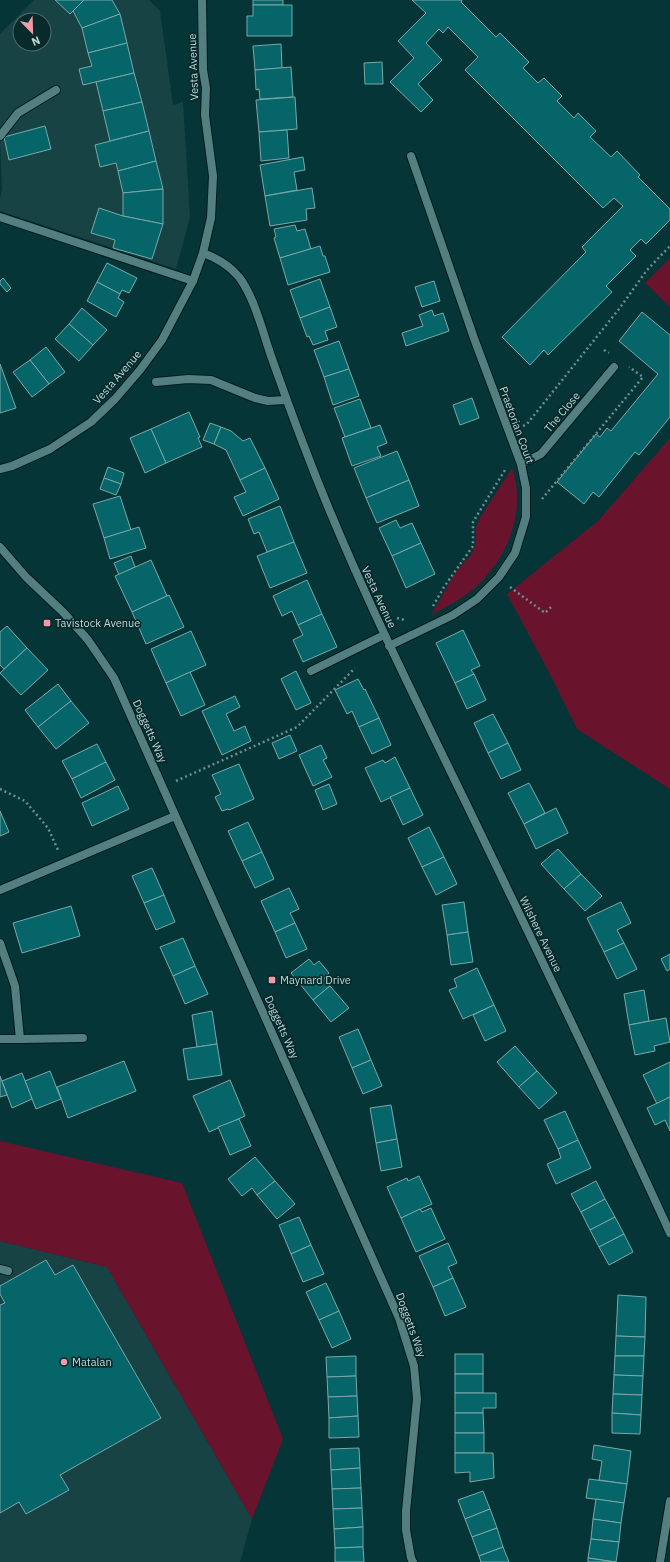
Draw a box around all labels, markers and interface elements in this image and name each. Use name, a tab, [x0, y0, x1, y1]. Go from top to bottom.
north arrow	[12, 12, 52, 52]
text: N	[29, 33, 42, 49]
street label: Vesta Avenue	[185, 33, 201, 101]
street label: Vesta Avenue	[90, 347, 144, 407]
street label: Praetorian Court	[497, 384, 537, 466]
street label: The Close	[541, 389, 583, 435]
street label: Vesta Avenue	[359, 564, 399, 630]
place label: Tavistock Avenue	[55, 616, 140, 630]
marker: Tavistock Avenue	[42, 618, 52, 628]
street label: Doggetts Way	[130, 697, 170, 765]
street label: Wilshere Avenue	[517, 894, 565, 974]
place label: Maynard Drive	[280, 973, 351, 987]
marker: Maynard Drive	[267, 975, 277, 985]
street label: Doggetts Way	[262, 993, 302, 1061]
street label: Doggetts Way	[393, 1291, 429, 1360]
place label: Matalan	[72, 1355, 112, 1369]
marker: Matalan	[59, 1357, 69, 1367]

